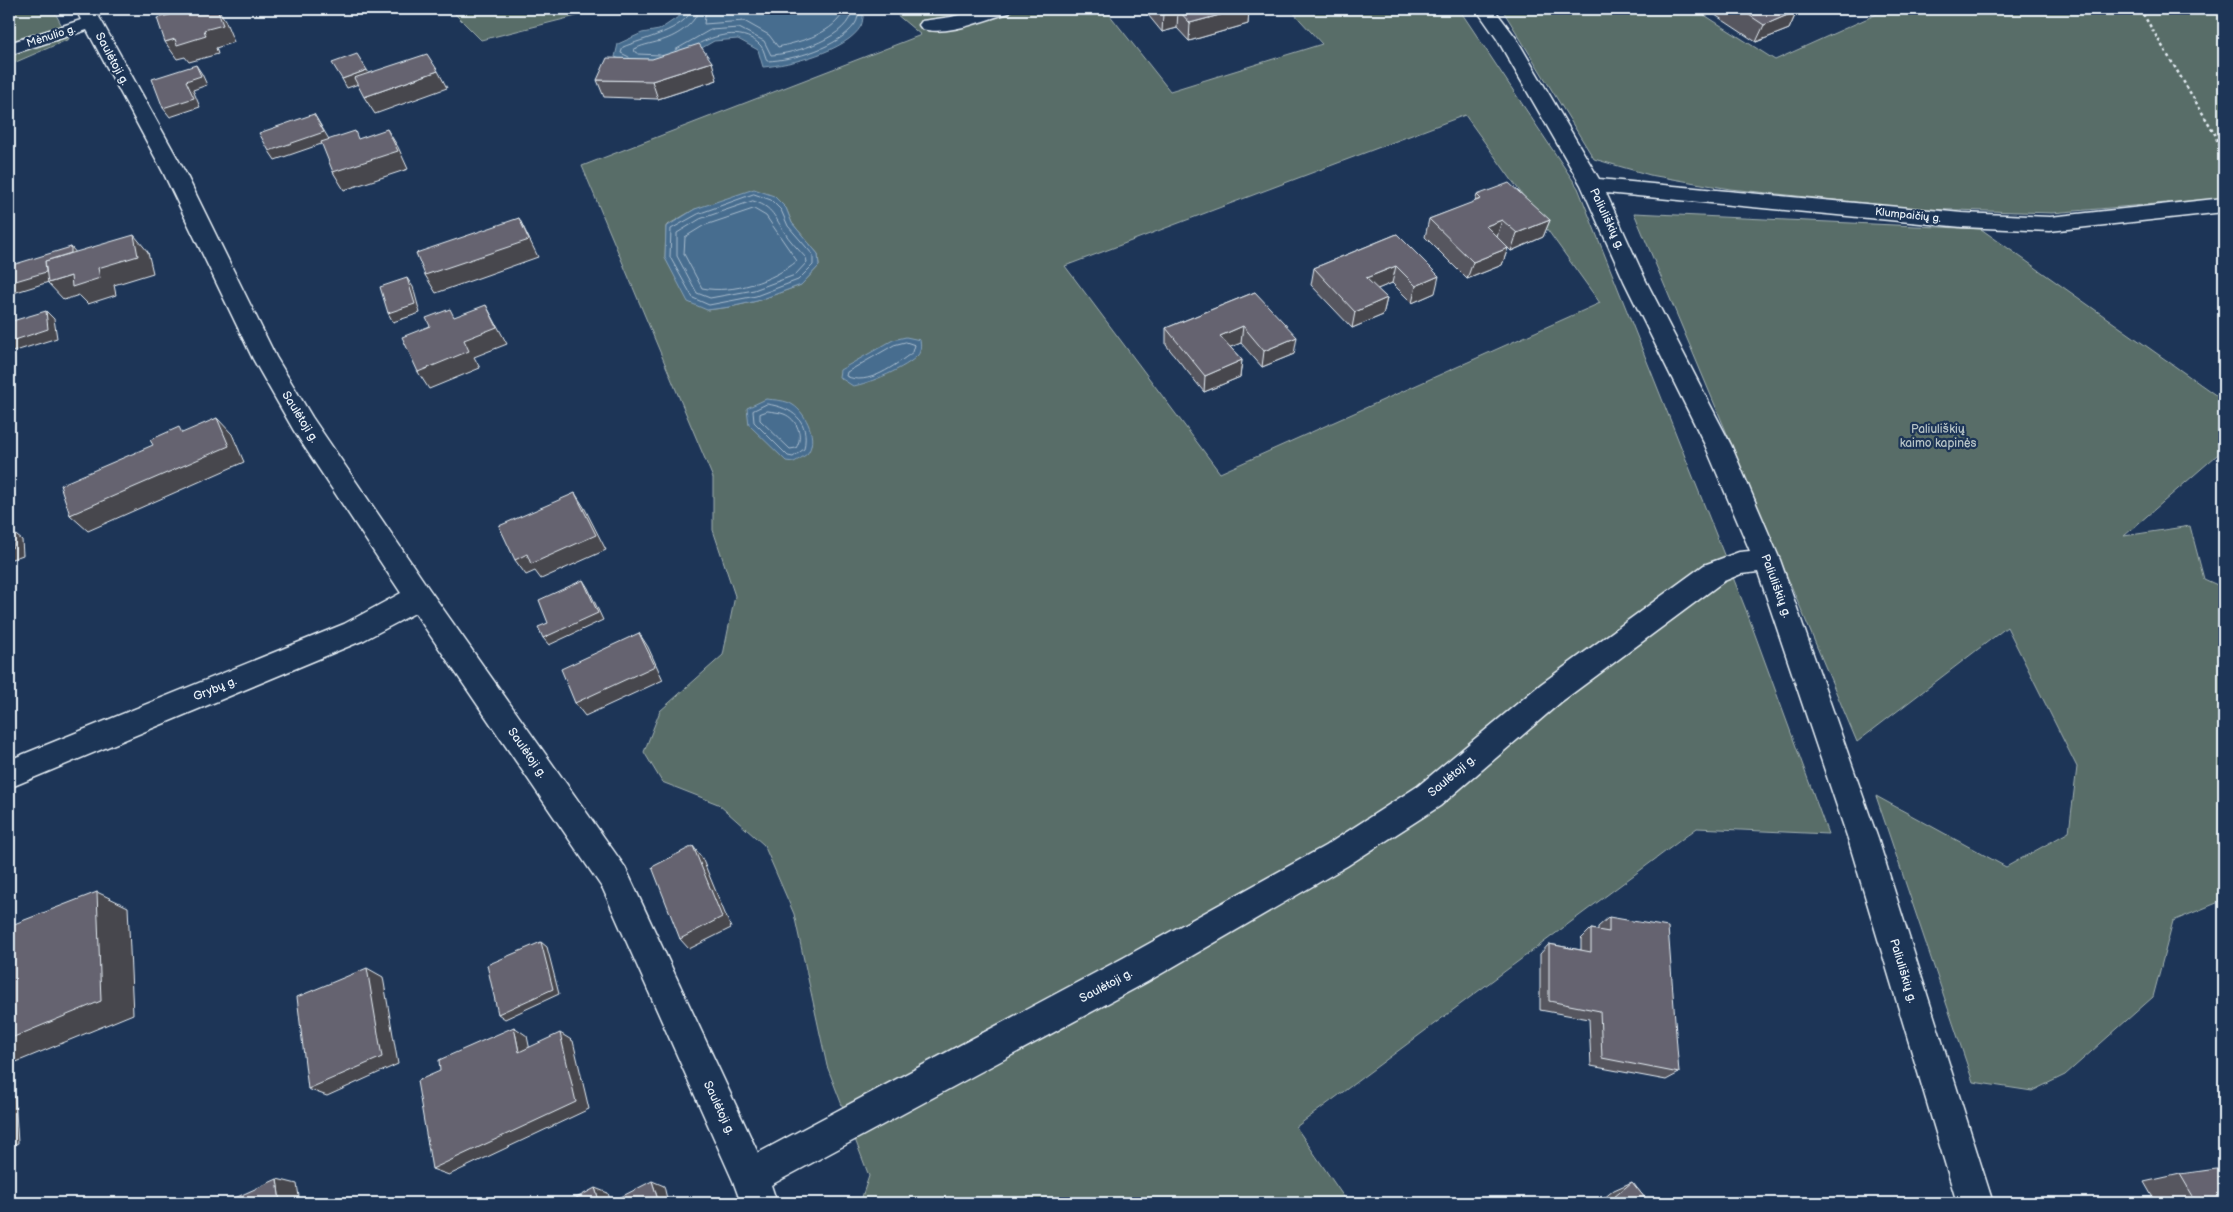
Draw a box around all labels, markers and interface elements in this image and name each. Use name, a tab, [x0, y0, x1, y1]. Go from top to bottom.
street label: Mėnulio g.	[25, 22, 77, 50]
street label: Saulėtoji g.	[92, 30, 132, 88]
street label: Paliuliškių g.	[1586, 186, 1628, 252]
street label: Klumpaičių g.	[1874, 205, 1942, 225]
street label: Saulėtoji g.	[278, 388, 322, 446]
park label: Paliuliškių kaimo kapinės	[1900, 422, 1976, 451]
street label: Paliuliškių g.	[1758, 552, 1794, 620]
street label: Grybų g.	[191, 674, 239, 704]
street label: Saulėtoji g.	[504, 725, 550, 781]
street label: Saulėtoji g.	[1425, 752, 1479, 800]
street label: Paliuliškių g.	[1886, 937, 1920, 1005]
street label: Saulėtoji g.	[1077, 966, 1135, 1006]
street label: Saulėtoji g.	[700, 1079, 738, 1137]

